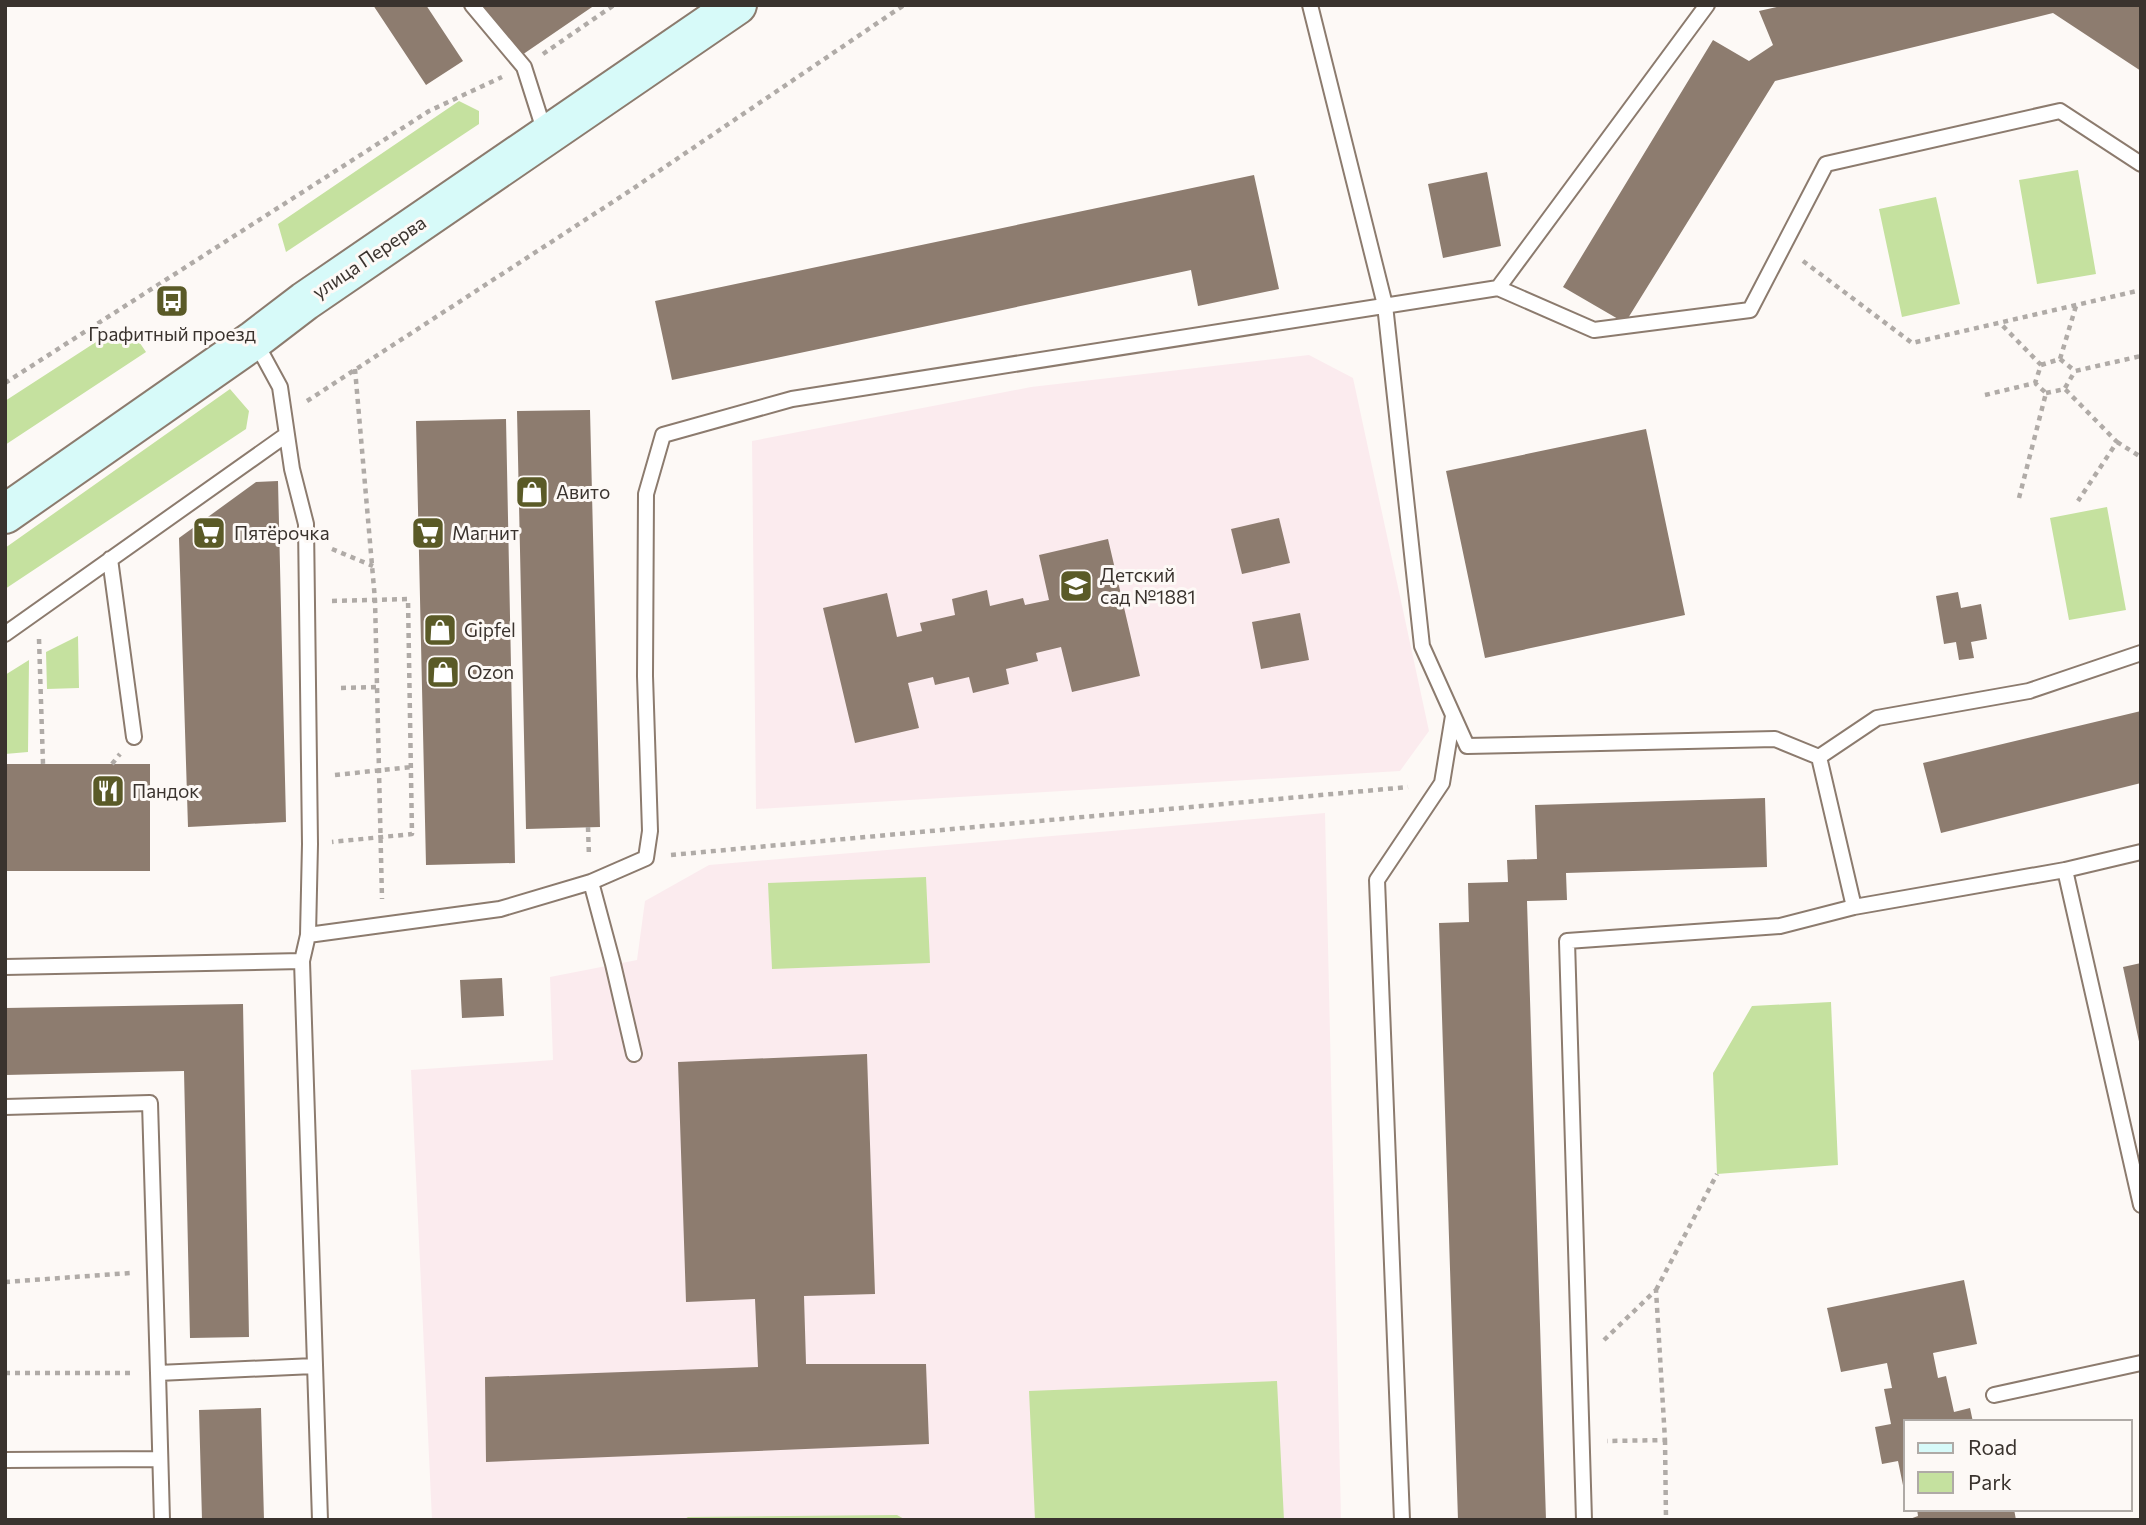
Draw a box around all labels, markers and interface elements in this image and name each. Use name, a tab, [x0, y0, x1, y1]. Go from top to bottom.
street label: улица Перерва	[308, 210, 430, 303]
bus stop icon: Графитный проезд	[153, 282, 191, 320]
place label: Графитный проезд	[88, 322, 256, 345]
shop icon: Авито	[513, 473, 551, 511]
place label: Авито	[556, 480, 610, 503]
supermarket icon: Пятёрочка	[190, 514, 228, 552]
supermarket icon: Магнит	[409, 514, 447, 552]
place label: Пятёрочка	[234, 521, 330, 544]
place label: Магнит	[452, 521, 519, 544]
place label: Детский сад №1881	[1100, 563, 1196, 608]
school or university icon: Детский сад №1881	[1057, 567, 1095, 605]
shop icon: Gipfel	[421, 611, 459, 649]
place label: Gipfel	[464, 618, 516, 641]
shop icon: Ozon	[424, 653, 462, 691]
place label: Ozon	[467, 660, 514, 683]
restaurant icon: Пандок	[89, 772, 127, 810]
place label: Пандок	[132, 779, 200, 802]
legend	[1904, 1420, 2132, 1511]
text: Road	[1968, 1434, 2017, 1459]
text: Park	[1968, 1469, 2012, 1494]

